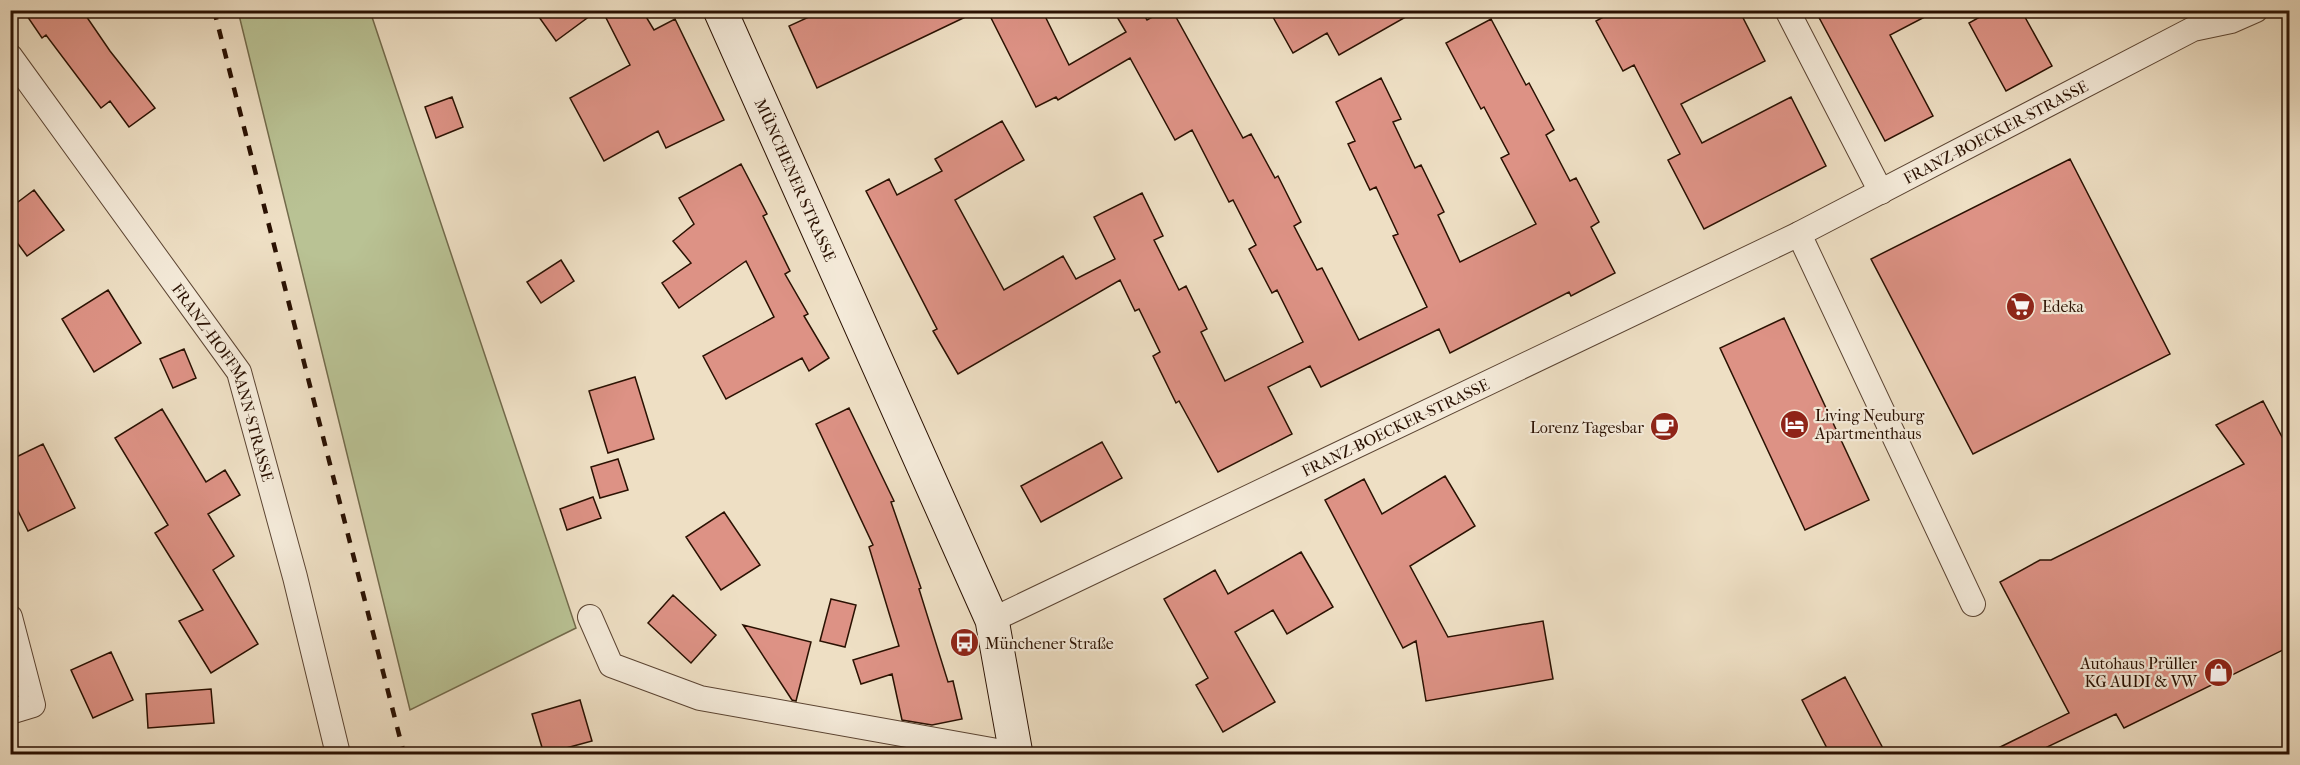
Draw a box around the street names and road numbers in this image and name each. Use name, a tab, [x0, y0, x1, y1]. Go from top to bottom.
street label: FRANZ-BOECKER-STRASSE	[1900, 76, 2091, 188]
street label: MÜNCHENER STRASSE	[751, 95, 840, 265]
street label: FRANZ-HOFFMANN-STRASSE	[168, 279, 278, 484]
street label: FRANZ-BOECKER-STRASSE	[1298, 374, 1492, 480]

